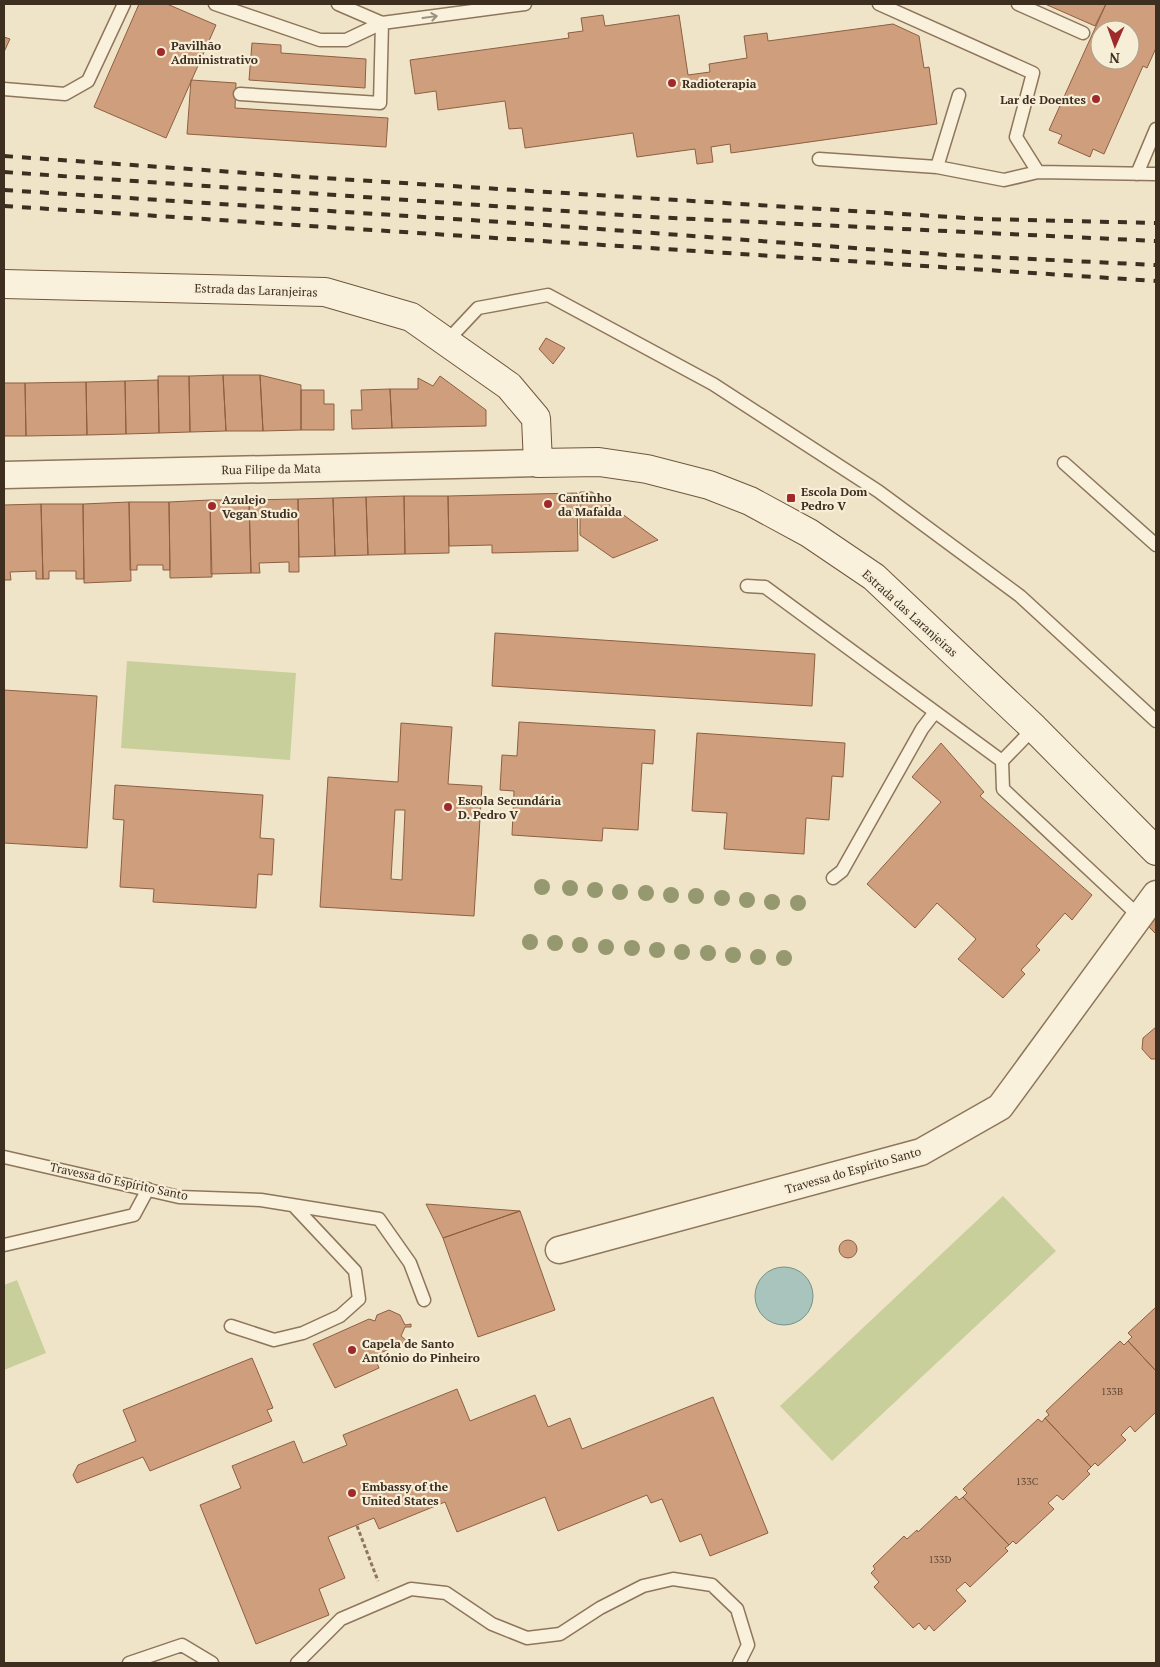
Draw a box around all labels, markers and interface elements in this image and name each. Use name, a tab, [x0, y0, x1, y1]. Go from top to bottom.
one-way arrow	[422, 12, 438, 22]
north arrow	[1090, 20, 1140, 70]
place label: Pavilhão Administrativo	[171, 38, 258, 67]
marker: Pavilhão Administrativo	[155, 46, 167, 58]
text: N	[1109, 49, 1120, 68]
place label: Radioterapia	[682, 76, 757, 91]
marker: Radioterapia	[666, 77, 678, 89]
place label: Lar de Doentes	[1000, 92, 1087, 107]
marker: Lar de Doentes	[1090, 93, 1102, 105]
street label: Estrada das Laranjeiras	[194, 280, 318, 300]
street label: Rua Filipe da Mata	[221, 461, 321, 477]
place label: Escola Dom Pedro V	[801, 484, 867, 513]
place label: Cantinho da Mafalda	[558, 490, 622, 519]
place label: Azulejo Vegan Studio	[222, 492, 298, 521]
marker: Escola Dom Pedro V	[785, 492, 797, 504]
marker: Cantinho da Mafalda	[542, 498, 554, 510]
marker: Azulejo Vegan Studio	[206, 500, 218, 512]
street label: Estrada das Laranjeiras	[859, 566, 961, 660]
place label: Escola Secundária D. Pedro V	[458, 793, 562, 822]
marker: Escola Secundária D. Pedro V	[442, 801, 454, 813]
street label: Travessa do Espírito Santo	[783, 1143, 923, 1197]
street label: Travessa do Espírito Santo	[49, 1159, 190, 1203]
place label: Capela de Santo António do Pinheiro	[362, 1336, 480, 1365]
marker: Capela de Santo António do Pinheiro	[346, 1344, 358, 1356]
house number: 133B	[1101, 1385, 1123, 1398]
house number: 133C	[1016, 1475, 1038, 1488]
place label: Embassy of the United States	[362, 1479, 449, 1508]
marker: Embassy of the United States	[346, 1487, 358, 1499]
house number: 133D	[928, 1553, 952, 1566]

